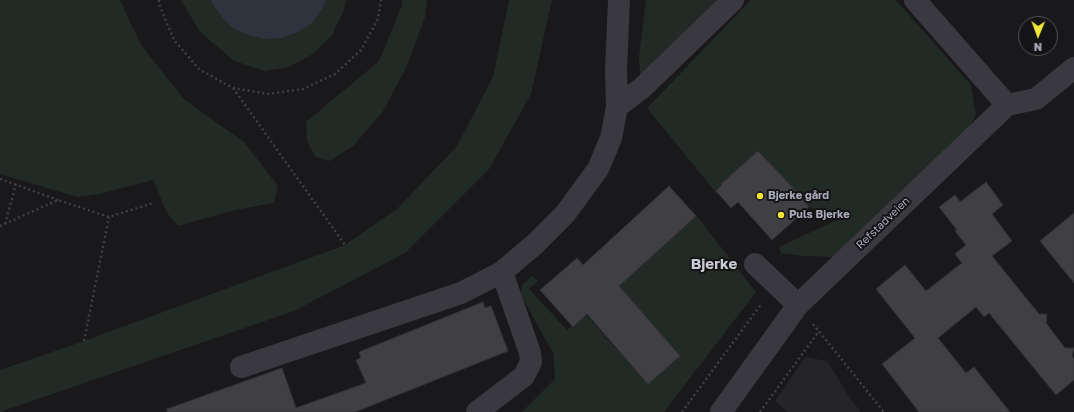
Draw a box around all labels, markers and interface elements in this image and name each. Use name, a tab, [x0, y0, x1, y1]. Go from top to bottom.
north arrow	[1018, 16, 1058, 56]
text: N	[1033, 41, 1042, 54]
place label: Bjerke gård	[768, 189, 829, 203]
marker: Bjerke gård	[755, 191, 765, 201]
street label: Refstadveien	[853, 194, 913, 252]
place label: Puls Bjerke	[789, 208, 850, 222]
marker: Puls Bjerke	[776, 210, 786, 220]
district label: Bjerke	[691, 255, 737, 273]

